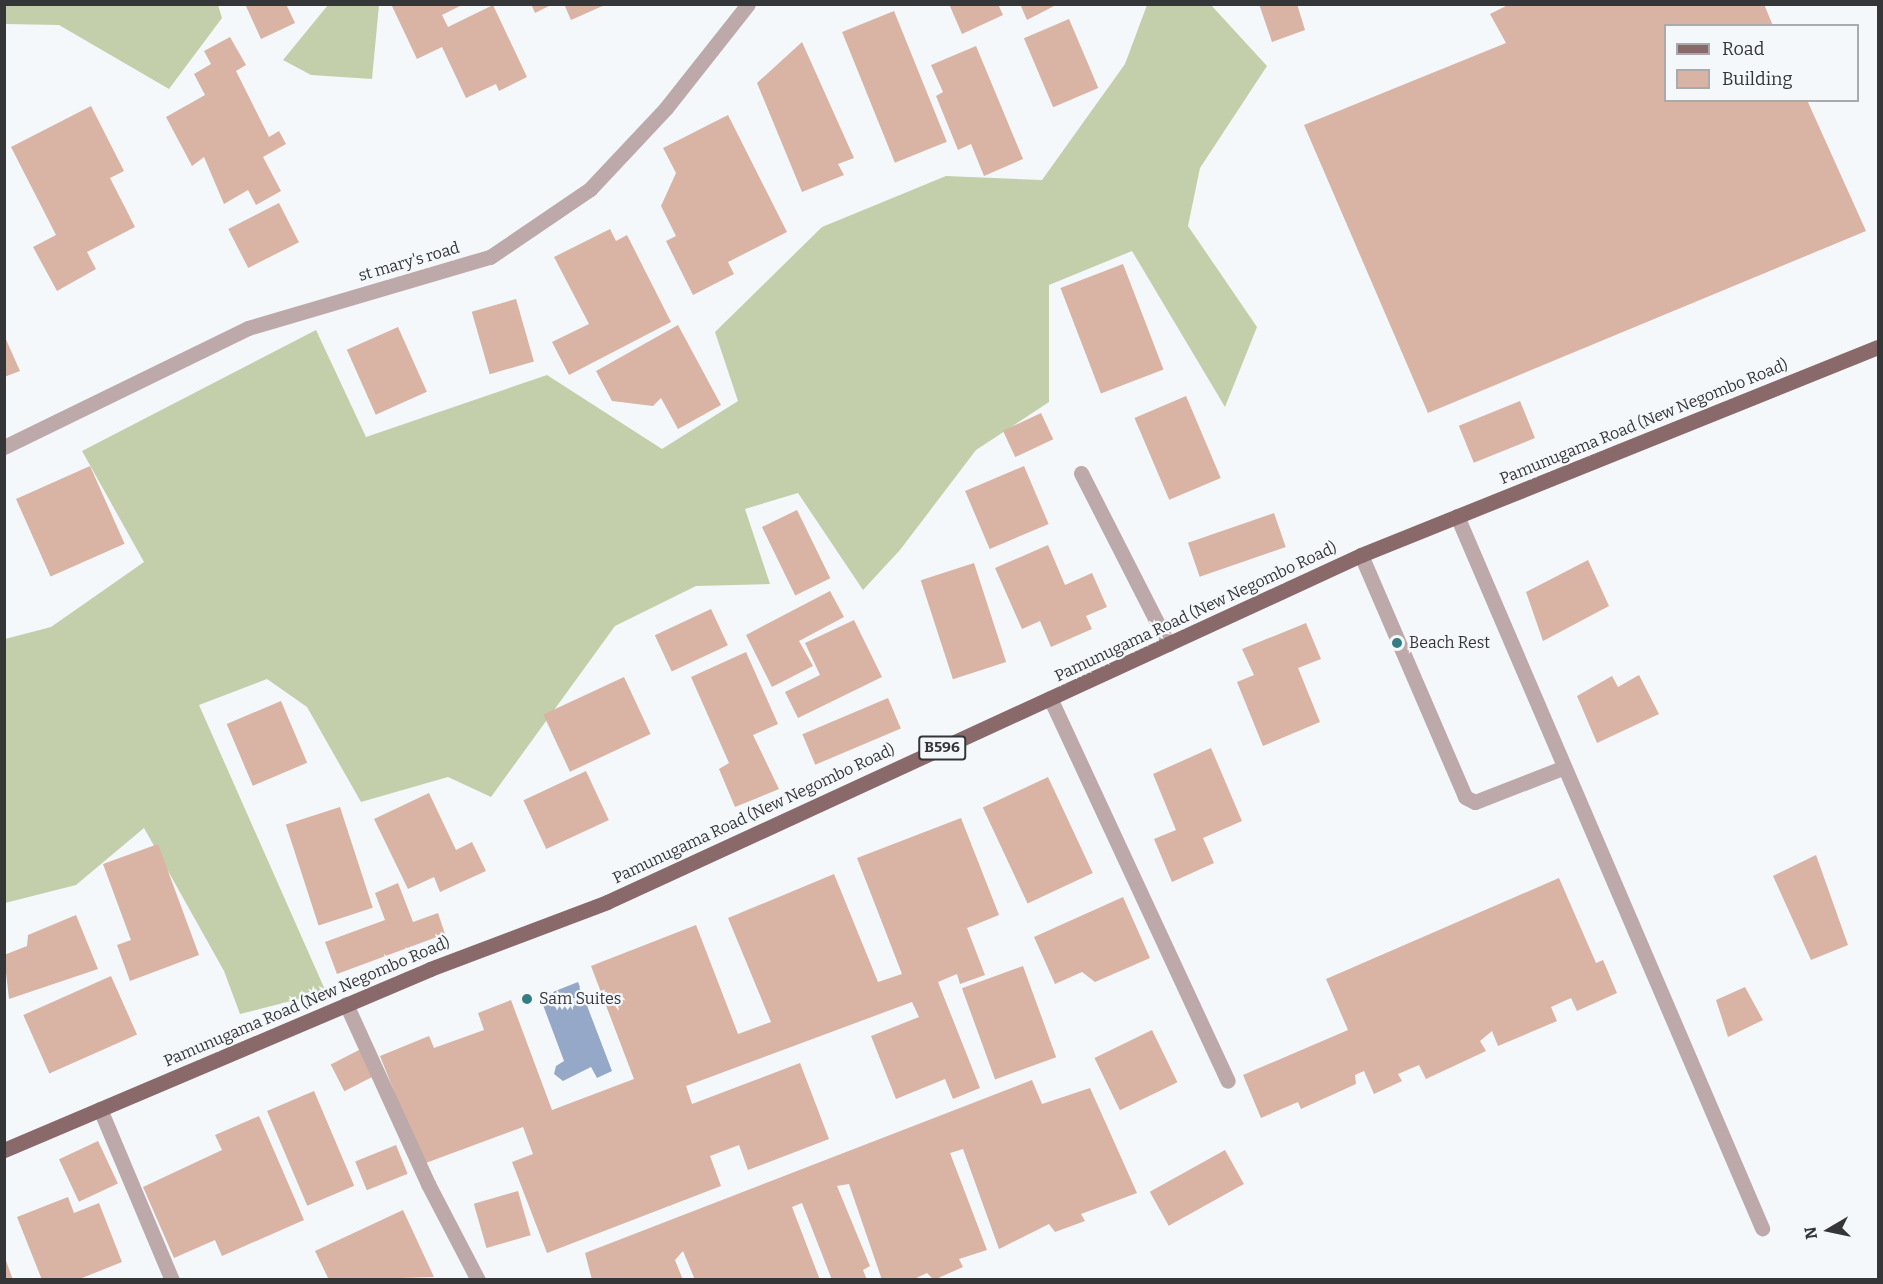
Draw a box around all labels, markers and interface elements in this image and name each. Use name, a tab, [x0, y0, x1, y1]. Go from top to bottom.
legend	[1664, 24, 1859, 102]
text: Road	[1722, 38, 1764, 60]
text: Building	[1722, 68, 1793, 90]
street label: st mary's road	[356, 238, 462, 286]
street label: Pamunugama Road (New Negombo Road)	[1497, 355, 1791, 489]
street label: Pamunugama Road (New Negombo Road)	[1052, 538, 1340, 686]
place label: Beach Rest	[1409, 633, 1490, 653]
marker: Beach Rest	[1390, 636, 1404, 650]
road number: B596	[918, 736, 966, 760]
street label: Pamunugama Road (New Negombo Road)	[610, 740, 898, 888]
street label: Pamunugama Road (New Negombo Road)	[161, 933, 453, 1071]
place label: Sam Suites	[539, 989, 621, 1009]
marker: Sam Suites	[520, 992, 534, 1006]
north arrow	[1799, 1200, 1859, 1260]
text: N	[1800, 1225, 1821, 1240]

